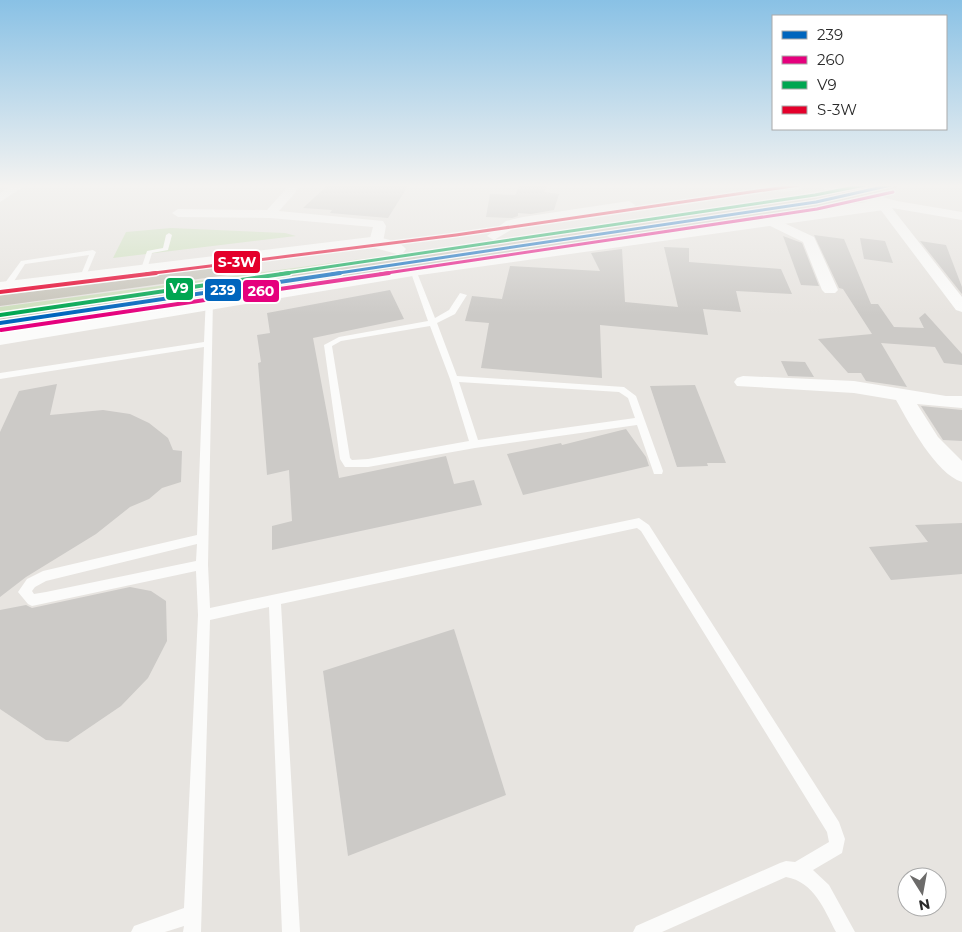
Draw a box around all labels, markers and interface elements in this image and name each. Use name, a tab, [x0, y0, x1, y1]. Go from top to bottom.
legend	[772, 15, 947, 130]
text: 239	[817, 25, 843, 44]
text: 260	[817, 50, 845, 69]
text: V9	[817, 75, 837, 94]
text: S-3W	[817, 100, 857, 119]
line badge: S-3W	[213, 250, 261, 274]
text: S-3W	[218, 253, 256, 271]
line badge: V9	[165, 277, 194, 301]
line badge: 239	[204, 278, 242, 302]
text: V9	[168, 279, 189, 297]
line badge: 260	[242, 279, 280, 303]
text: 239	[210, 281, 236, 299]
text: 260	[248, 282, 274, 300]
north arrow	[897, 867, 947, 917]
text: N	[917, 895, 932, 915]

